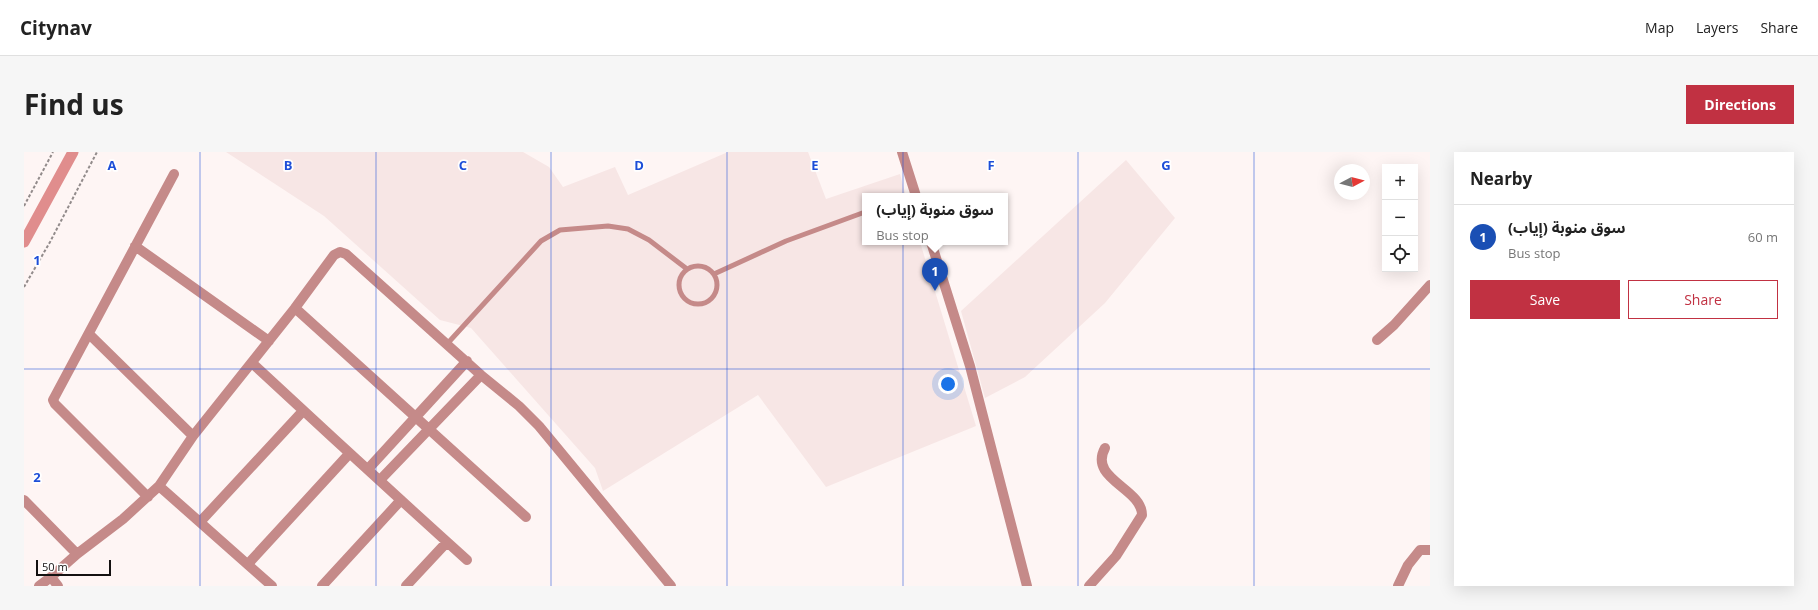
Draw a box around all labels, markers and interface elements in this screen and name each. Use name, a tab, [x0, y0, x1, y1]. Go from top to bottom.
text: Citynav	[20, 15, 92, 41]
text: Map	[1645, 18, 1674, 37]
text: Layers	[1696, 18, 1738, 37]
text: Share	[1760, 18, 1798, 37]
text: Find us	[24, 85, 124, 123]
button: Directions	[1686, 85, 1794, 124]
text: A	[108, 156, 117, 174]
text: B	[284, 156, 293, 174]
text: C	[459, 156, 467, 174]
text: D	[634, 156, 644, 174]
text: E	[811, 156, 819, 174]
text: F	[987, 156, 995, 174]
text: G	[1161, 156, 1171, 174]
north arrow	[1334, 164, 1370, 200]
map controls	[1382, 164, 1418, 272]
button: +	[1382, 164, 1418, 200]
text: Nearby	[1470, 167, 1532, 190]
popup	[862, 193, 1008, 245]
text: سوق منوبة (إياب)	[876, 199, 994, 219]
button: −	[1382, 200, 1418, 236]
text: سوق منوبة (إياب)	[1508, 217, 1626, 237]
text: Bus stop	[876, 226, 929, 244]
text: 1	[1479, 228, 1487, 246]
text: 60 m	[1748, 228, 1778, 246]
button: locate	[1382, 236, 1418, 272]
text: Bus stop	[1508, 244, 1561, 262]
text: 1	[33, 251, 41, 269]
pin: 1	[922, 258, 948, 291]
button: Save	[1470, 280, 1620, 319]
button: Share	[1628, 280, 1778, 319]
your location	[938, 374, 958, 394]
text: 2	[33, 468, 41, 486]
scale bar	[36, 558, 111, 577]
text: 50 m	[42, 559, 68, 574]

